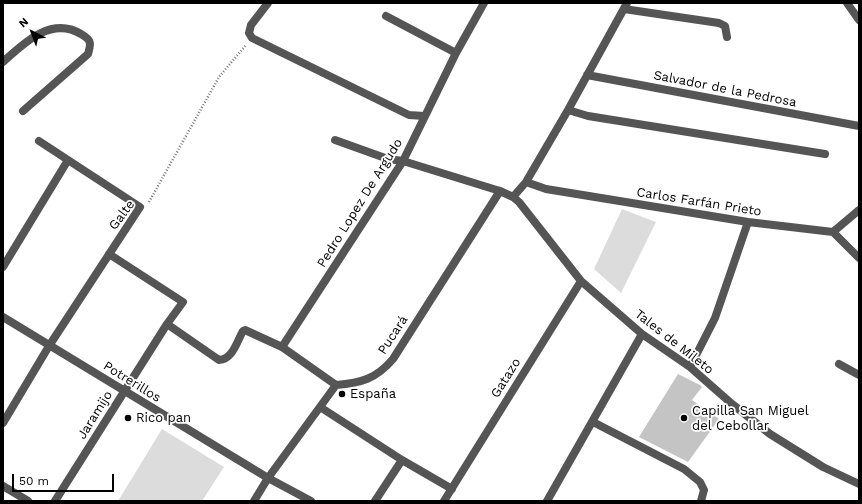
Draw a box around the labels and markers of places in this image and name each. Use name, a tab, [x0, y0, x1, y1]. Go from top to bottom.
place label: España	[350, 386, 396, 402]
marker: España	[337, 389, 347, 399]
place label: Capilla San Miguel del Cebollar	[692, 403, 809, 434]
place label: Rico pan	[136, 410, 191, 426]
marker: Rico pan	[123, 413, 133, 423]
marker: Capilla San Miguel del Cebollar	[679, 413, 689, 423]

